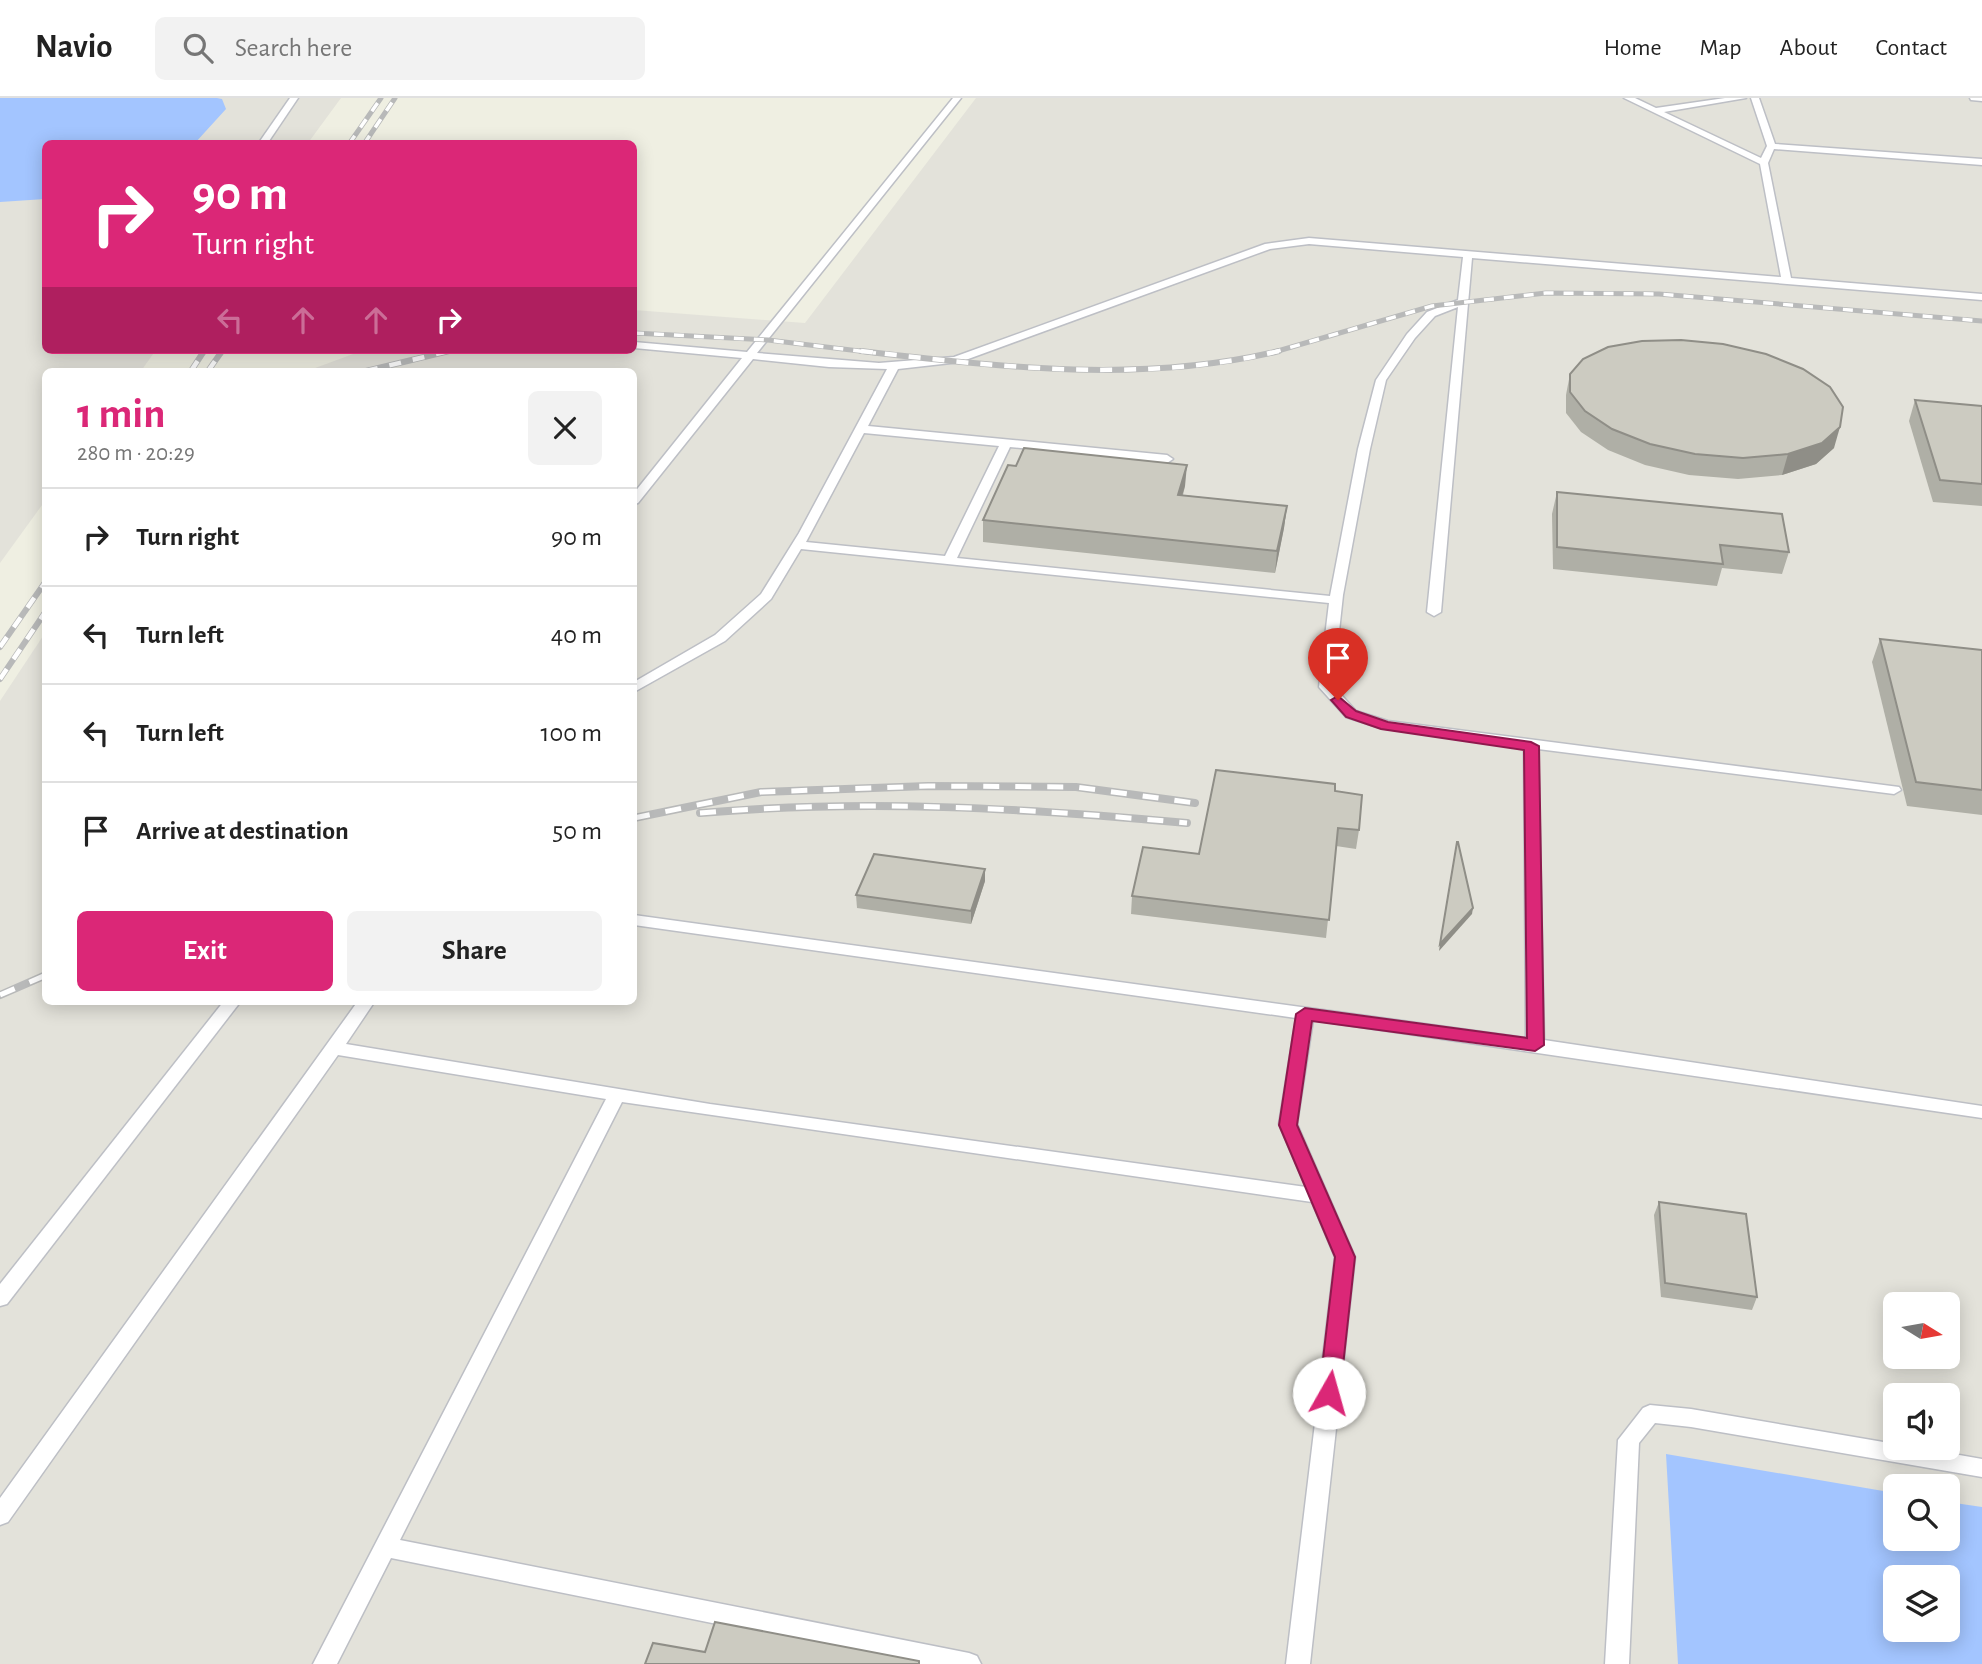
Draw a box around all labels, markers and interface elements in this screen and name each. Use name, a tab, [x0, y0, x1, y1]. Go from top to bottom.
search box	[155, 17, 645, 80]
icon: search	[179, 29, 217, 67]
text: Navio	[35, 31, 113, 64]
text: Search here	[235, 35, 352, 61]
text: Home	[1604, 36, 1662, 60]
text: Map	[1700, 36, 1742, 60]
text: About	[1780, 36, 1837, 60]
text: Contact	[1875, 36, 1947, 60]
icon: right	[77, 168, 168, 259]
text: 90 m	[192, 170, 288, 219]
text: Turn right	[192, 228, 314, 260]
icon: left	[211, 301, 249, 339]
icon: ahead	[284, 301, 322, 339]
icon: ahead	[357, 301, 395, 339]
icon: right	[430, 301, 468, 339]
button: close	[528, 391, 602, 465]
text: 1 min	[77, 393, 166, 435]
text: 280 m · 20:29	[77, 442, 195, 465]
icon: right	[77, 518, 115, 556]
text: Turn right	[136, 524, 239, 550]
text: 90 m	[551, 524, 602, 550]
icon: left	[77, 616, 115, 654]
text: Turn left	[136, 622, 224, 648]
text: 40 m	[551, 622, 602, 648]
pin	[1308, 628, 1368, 700]
icon: arrive	[1319, 639, 1357, 677]
icon: left	[77, 714, 115, 752]
text: Turn left	[136, 720, 224, 746]
text: 100 m	[541, 720, 602, 746]
icon: arrive	[77, 812, 115, 850]
text: Arrive at destination	[136, 818, 349, 844]
text: 50 m	[552, 818, 602, 844]
button: Exit	[77, 911, 333, 991]
button: Share	[347, 911, 602, 991]
north arrow	[1883, 1292, 1960, 1368]
map controls	[1883, 1292, 1960, 1642]
position arrow	[1292, 1356, 1366, 1430]
button: sound	[1883, 1383, 1960, 1460]
button: search	[1883, 1474, 1960, 1551]
button: layers	[1883, 1565, 1960, 1642]

